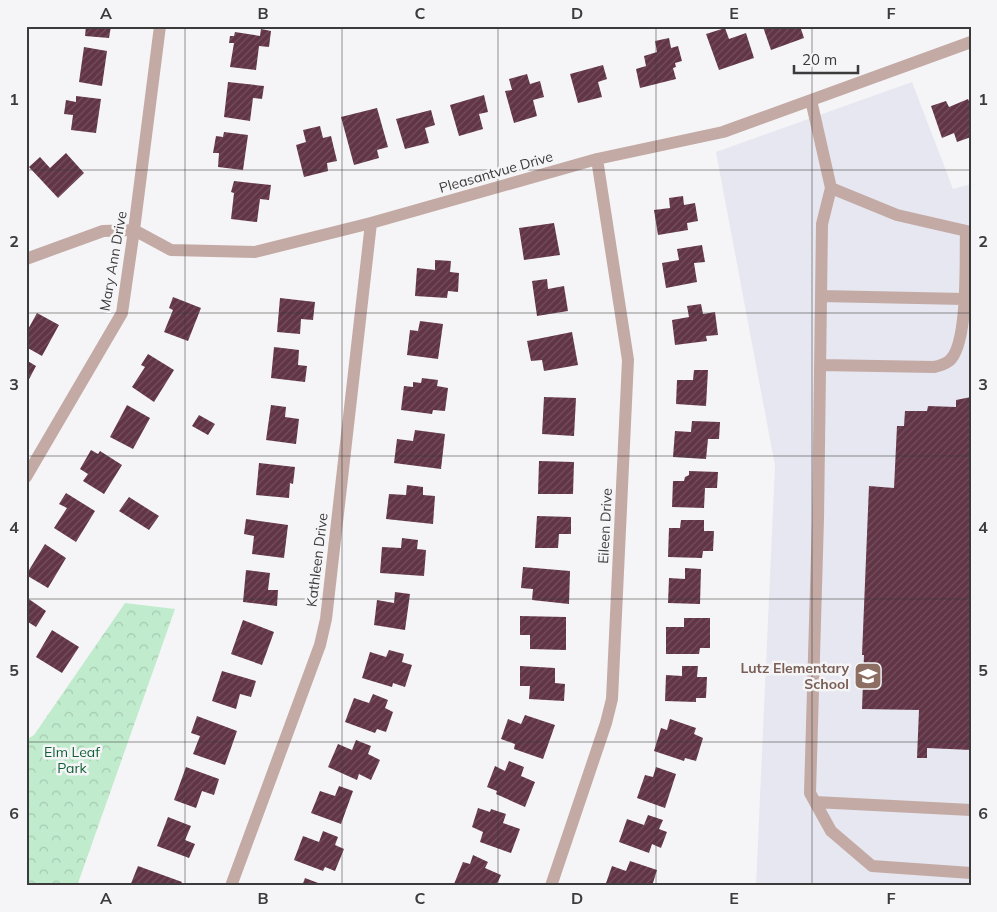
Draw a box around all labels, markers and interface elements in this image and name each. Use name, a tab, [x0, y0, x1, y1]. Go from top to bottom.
text: A	[100, 3, 112, 23]
text: B	[257, 3, 269, 23]
text: C	[415, 3, 426, 23]
text: D	[571, 3, 583, 23]
text: E	[729, 3, 739, 23]
text: F	[886, 3, 896, 23]
scale bar	[794, 42, 858, 74]
text: 20 m	[802, 50, 837, 69]
text: 1	[9, 89, 19, 109]
text: 1	[978, 89, 988, 109]
street label: Pleasantvue Drive	[437, 147, 555, 197]
street label: Mary Ann Drive	[95, 210, 131, 312]
text: 2	[9, 231, 19, 251]
text: 2	[978, 231, 988, 251]
text: 3	[9, 374, 19, 394]
text: 3	[978, 374, 988, 394]
street label: Eileen Drive	[594, 488, 616, 564]
street label: Kathleen Drive	[302, 512, 332, 608]
text: 4	[9, 517, 19, 537]
text: 4	[978, 517, 988, 537]
place label: Lutz Elementary School	[741, 659, 849, 693]
text: 5	[9, 660, 19, 680]
text: 5	[978, 660, 988, 680]
school or university icon: Lutz Elementary School	[853, 661, 883, 691]
park label: Elm Leaf Park	[44, 743, 100, 777]
text: 6	[9, 803, 19, 823]
text: 6	[978, 803, 988, 823]
text: A	[100, 888, 112, 908]
text: B	[257, 888, 269, 908]
text: C	[415, 888, 426, 908]
text: D	[571, 888, 583, 908]
text: E	[729, 888, 739, 908]
text: F	[886, 888, 896, 908]

